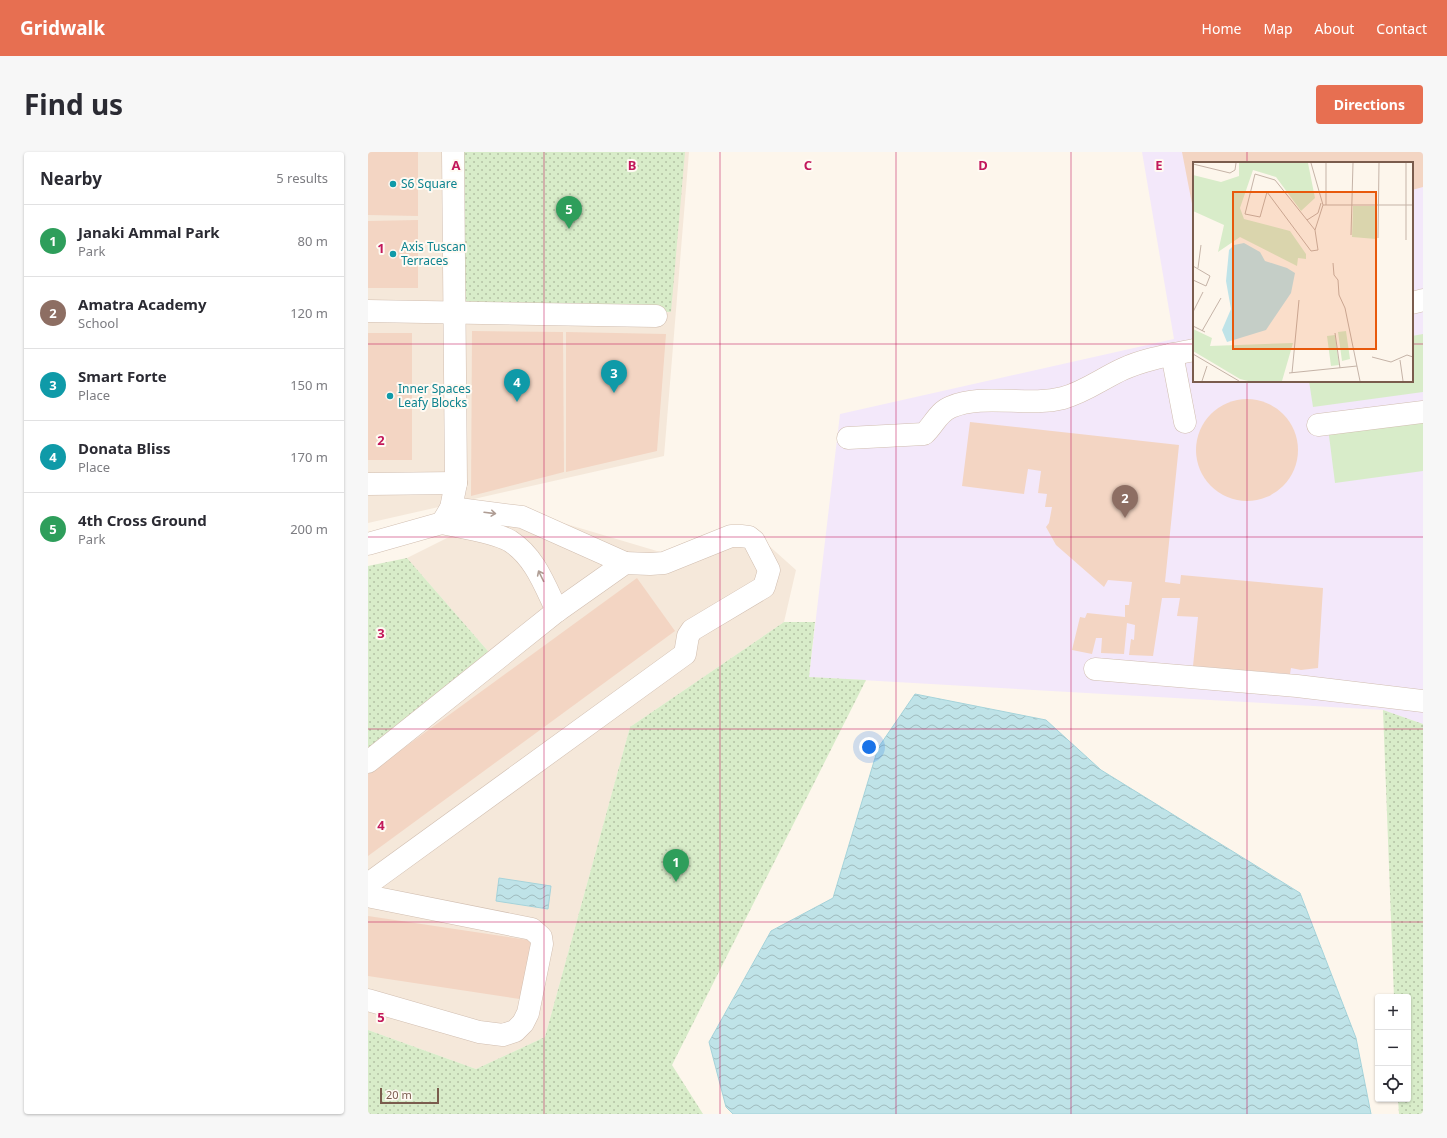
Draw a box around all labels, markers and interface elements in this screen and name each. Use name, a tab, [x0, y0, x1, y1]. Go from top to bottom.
text: Gridwalk	[20, 15, 105, 41]
text: Home	[1202, 19, 1241, 38]
text: Map	[1263, 19, 1293, 38]
text: About	[1315, 19, 1354, 38]
text: Contact	[1376, 19, 1427, 38]
text: Find us	[24, 85, 123, 123]
button: Directions	[1316, 85, 1423, 124]
text: A	[452, 156, 461, 174]
text: B	[628, 156, 636, 174]
text: C	[804, 156, 812, 174]
text: D	[978, 156, 988, 174]
text: E	[1155, 156, 1163, 174]
inset map	[1193, 162, 1413, 382]
text: Nearby	[40, 167, 102, 190]
text: 5 results	[276, 169, 328, 187]
place label: S6 Square	[401, 175, 457, 192]
marker: S6 Square	[388, 179, 398, 189]
pin: 5	[556, 196, 582, 229]
text: Janaki Ammal Park	[78, 222, 220, 242]
text: 1	[49, 232, 57, 250]
text: 80 m	[298, 232, 328, 250]
place label: Axis Tuscan Terraces	[401, 238, 466, 269]
text: 1	[377, 239, 385, 257]
text: Park	[78, 242, 105, 260]
marker: Axis Tuscan Terraces	[388, 249, 398, 259]
text: Amatra Academy	[78, 294, 207, 314]
text: 2	[49, 304, 57, 322]
text: 120 m	[290, 304, 328, 322]
text: School	[78, 314, 119, 332]
pin: 3	[601, 360, 627, 393]
text: Smart Forte	[78, 366, 167, 386]
pin: 4	[504, 369, 530, 402]
text: 3	[49, 376, 57, 394]
text: 150 m	[290, 376, 328, 394]
place label: Inner Spaces Leafy Blocks	[398, 380, 471, 411]
text: Place	[78, 386, 110, 404]
marker: Inner Spaces Leafy Blocks	[385, 391, 395, 401]
text: 2	[377, 431, 385, 449]
text: Donata Bliss	[78, 438, 170, 458]
text: 4	[49, 448, 57, 466]
text: 170 m	[290, 448, 328, 466]
text: Place	[78, 458, 110, 476]
pin: 2	[1112, 485, 1138, 518]
one-way arrow	[483, 509, 496, 516]
text: 4th Cross Ground	[78, 510, 207, 530]
text: 5	[49, 520, 57, 538]
text: 200 m	[290, 520, 328, 538]
text: Park	[78, 530, 105, 548]
one-way arrow	[536, 570, 544, 582]
text: 3	[377, 624, 385, 642]
your location	[859, 737, 879, 757]
text: 4	[377, 816, 385, 834]
pin: 1	[663, 849, 689, 882]
map controls	[1375, 994, 1411, 1102]
button: +	[1375, 994, 1411, 1030]
text: 5	[377, 1008, 385, 1026]
button: −	[1375, 1030, 1411, 1066]
button: locate	[1375, 1066, 1411, 1102]
scale bar	[380, 1086, 439, 1105]
text: 20 m	[386, 1087, 412, 1102]

